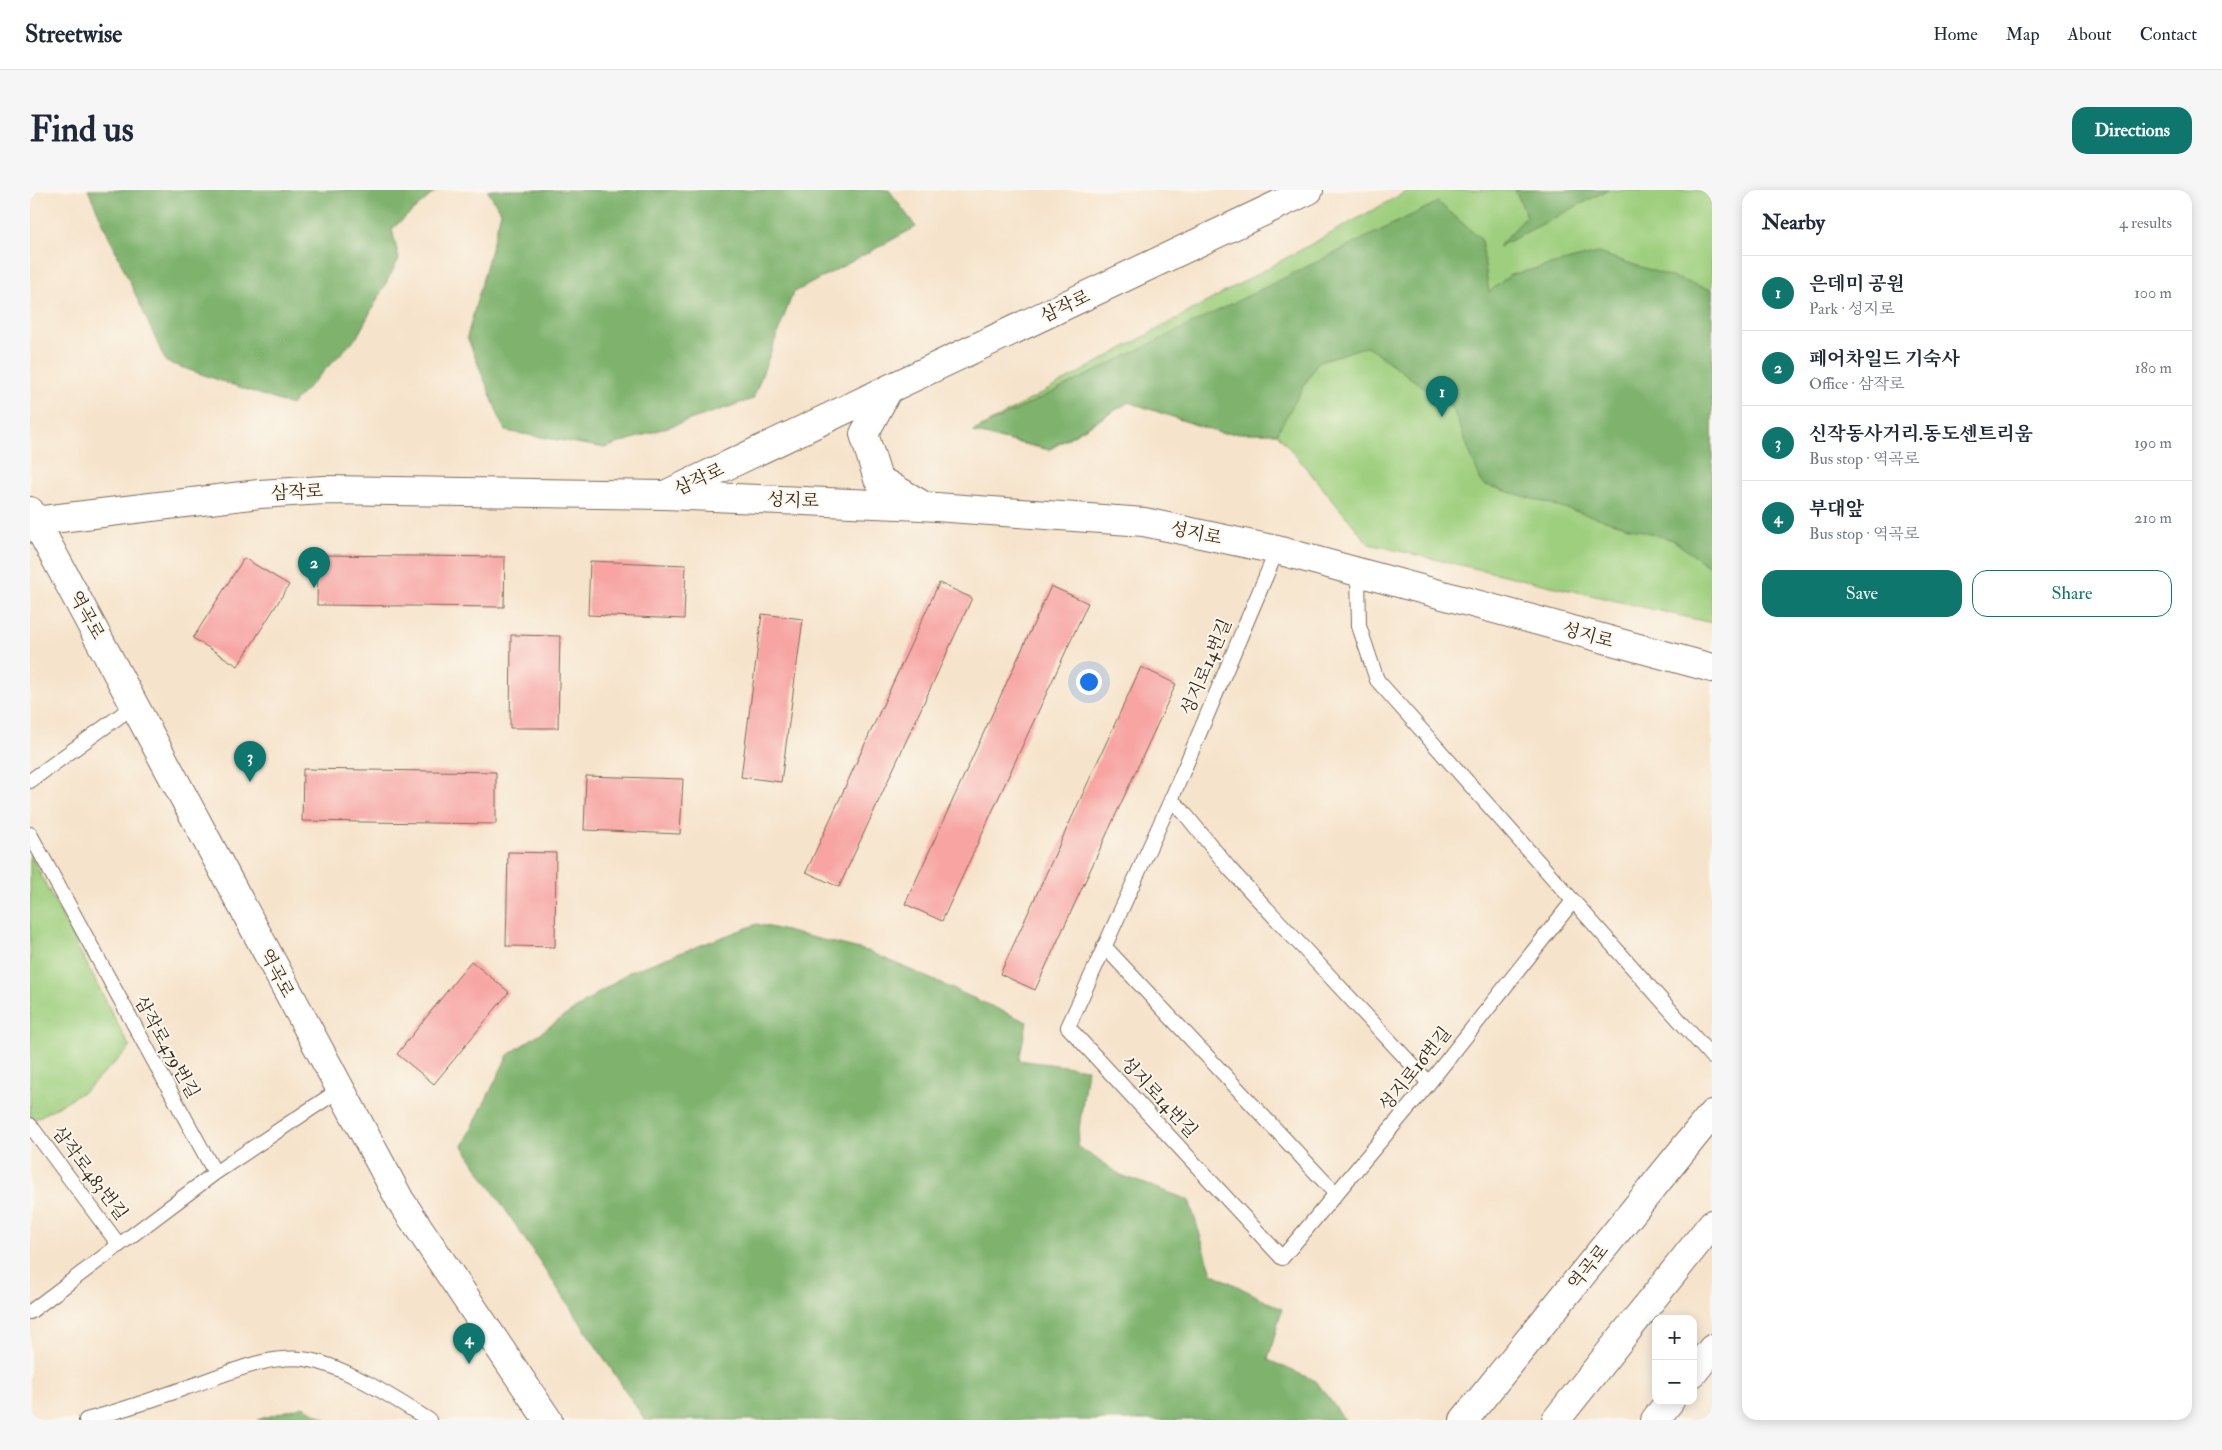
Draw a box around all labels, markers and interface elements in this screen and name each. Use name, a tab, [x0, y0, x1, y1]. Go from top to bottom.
text: Streetwise	[25, 19, 122, 50]
text: Home	[1933, 23, 1978, 46]
text: Map	[2006, 23, 2040, 46]
text: About	[2068, 23, 2112, 46]
text: Contact	[2140, 23, 2197, 46]
button: Directions	[2072, 107, 2192, 154]
text: Find us	[30, 108, 134, 152]
text: Nearby	[1762, 209, 1825, 236]
text: 4 results	[2119, 213, 2172, 233]
text: 은데미 공원	[1809, 272, 1905, 296]
text: 1	[1775, 283, 1781, 303]
text: 100 m	[2134, 283, 2172, 303]
street label: 삼작로	[1037, 285, 1094, 328]
text: Park · 성지로	[1809, 299, 1894, 319]
text: 페어차일드 기숙사	[1809, 347, 1960, 371]
text: 2	[1774, 358, 1782, 378]
text: 180 m	[2135, 358, 2172, 378]
text: Office · 삼작로	[1809, 374, 1904, 394]
pin: 1	[1426, 376, 1458, 417]
text: 신작동사거리.동도센트리움	[1809, 422, 2033, 446]
text: 3	[1775, 433, 1781, 453]
text: 190 m	[2134, 433, 2172, 453]
text: Bus stop · 역곡로	[1809, 449, 1919, 469]
street label: 삼작로	[671, 458, 728, 501]
street label: 삼작로	[270, 480, 324, 505]
street label: 성지로	[767, 488, 819, 513]
text: 부대앞	[1809, 497, 1864, 521]
text: 4	[1774, 508, 1782, 528]
text: 210 m	[2134, 508, 2172, 528]
street label: 성지로	[1168, 517, 1224, 550]
text: Bus stop · 역곡로	[1809, 524, 1919, 544]
pin: 2	[298, 547, 330, 588]
button: Save	[1762, 570, 1962, 617]
button: Share	[1972, 570, 2172, 617]
street label: 역곡로	[64, 587, 109, 644]
street label: 성지로14번길	[1176, 615, 1237, 719]
street label: 성지로	[1560, 618, 1616, 653]
your location	[1076, 669, 1102, 695]
pin: 3	[234, 741, 266, 782]
street label: 역곡로	[254, 945, 299, 1002]
street label: 삼작로479번길	[129, 992, 204, 1103]
street label: 성지로16번길	[1374, 1022, 1457, 1116]
street label: 성지로14번길	[1115, 1052, 1202, 1143]
street label: 삼작로483번길	[47, 1122, 132, 1225]
street label: 역곡로	[1563, 1240, 1614, 1295]
map controls	[1652, 1315, 1697, 1405]
button: +	[1652, 1315, 1697, 1360]
pin: 4	[453, 1323, 485, 1364]
button: −	[1652, 1360, 1697, 1405]

